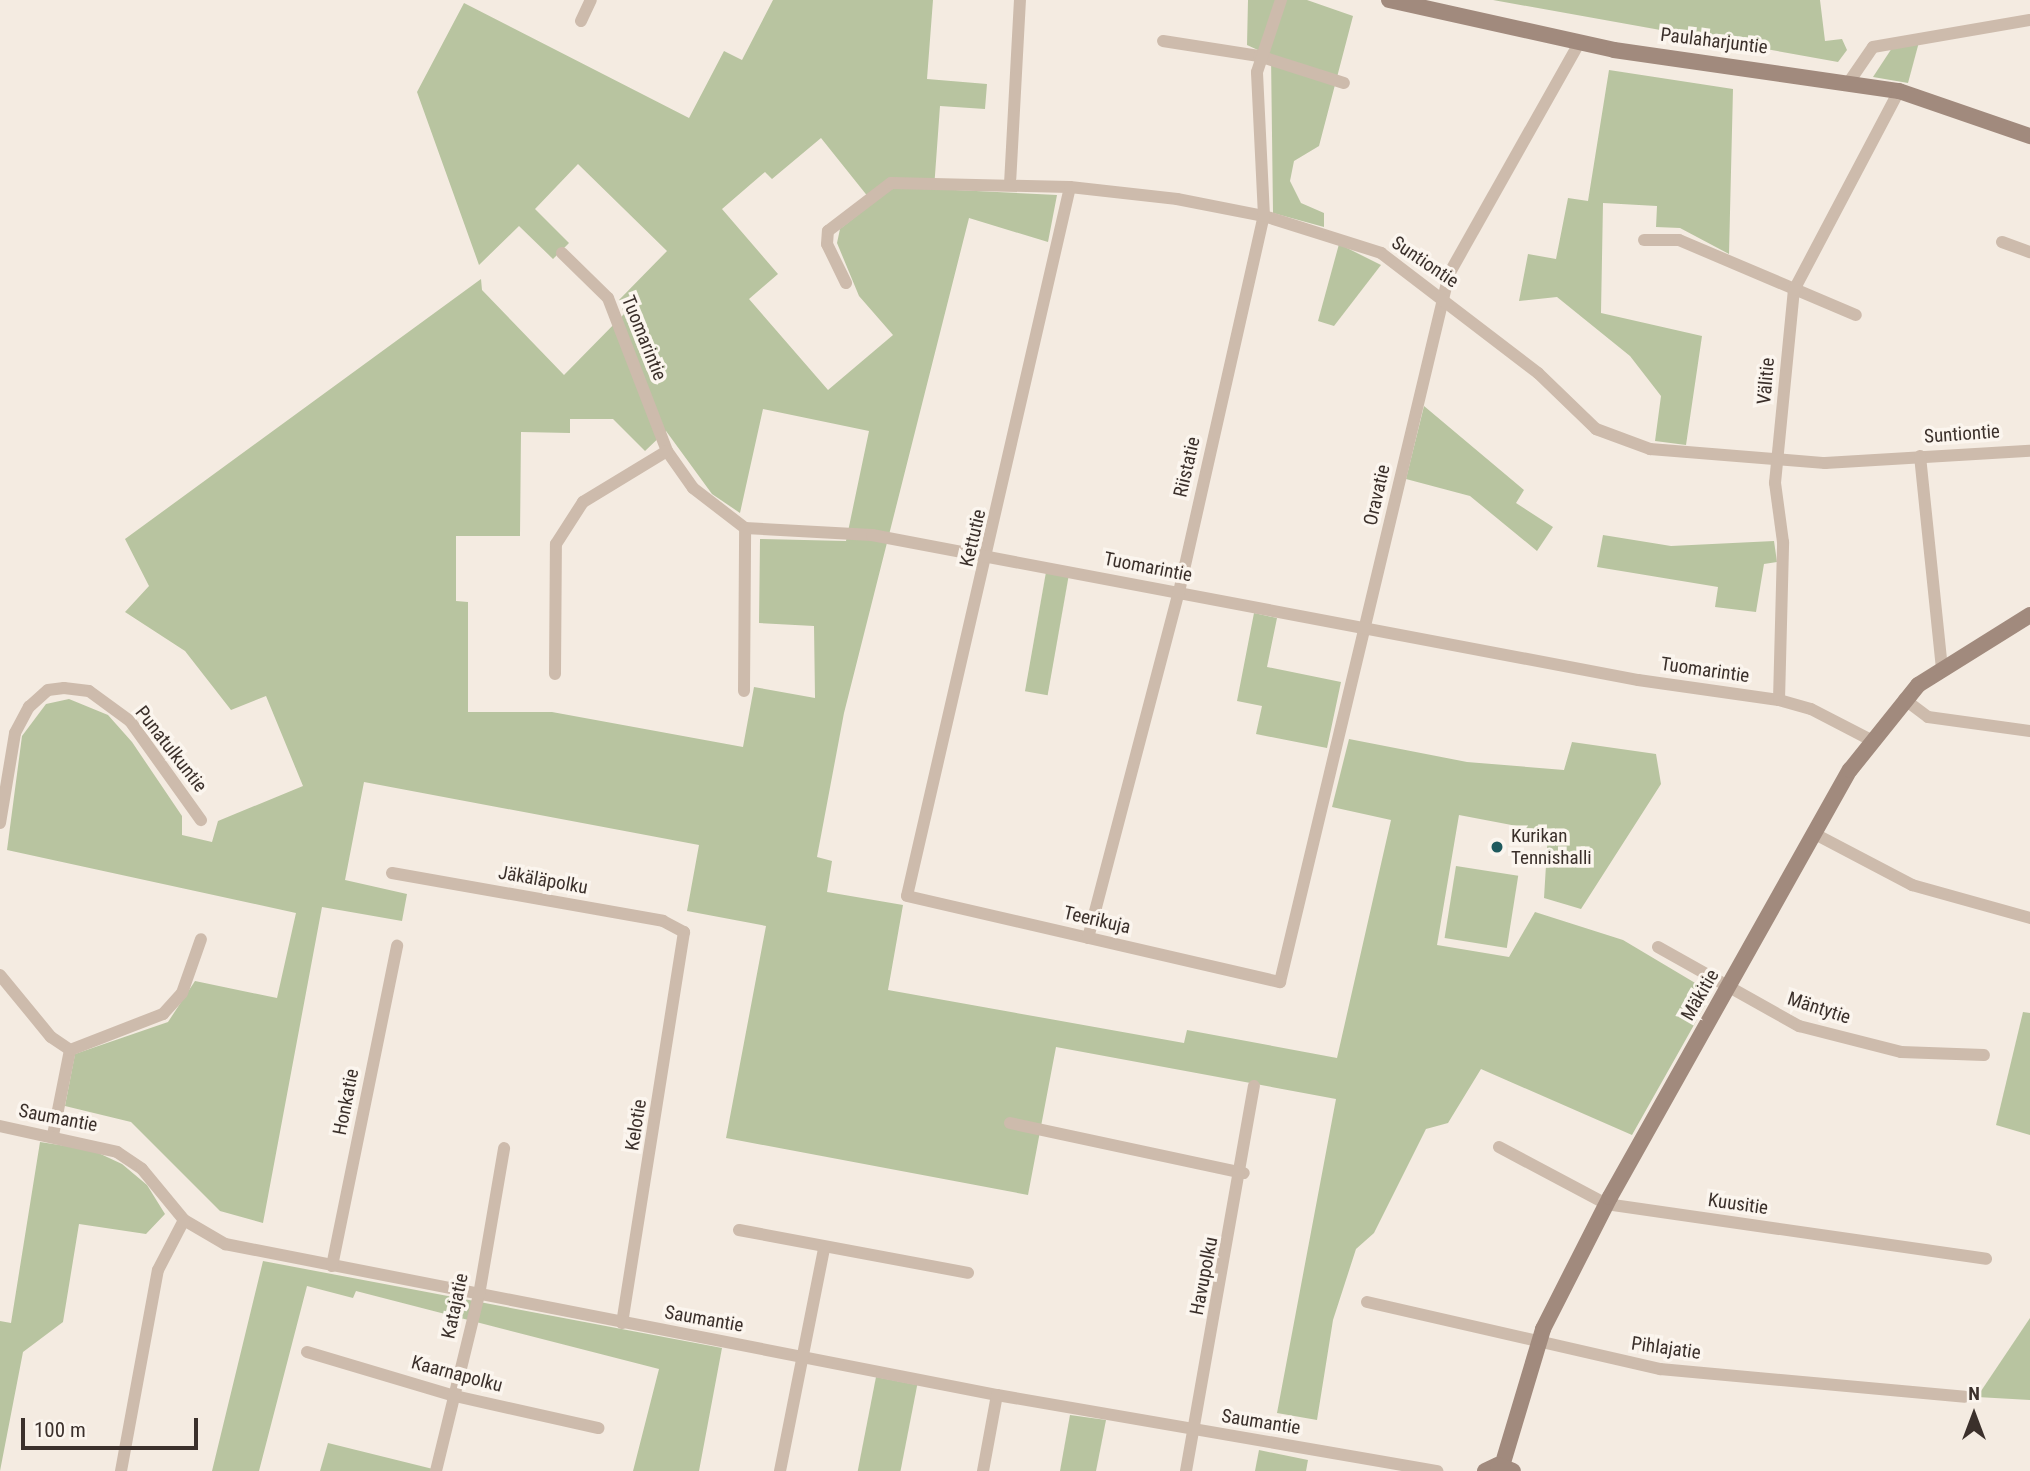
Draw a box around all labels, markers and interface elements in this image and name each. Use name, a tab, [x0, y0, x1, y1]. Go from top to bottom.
street label: Paulaharjuntie	[1659, 23, 1769, 59]
street label: Suntiontie	[1387, 231, 1463, 293]
street label: Tuomarintie	[617, 292, 671, 384]
street label: Välitie	[1753, 357, 1779, 405]
street label: Suntiontie	[1923, 420, 2001, 448]
street label: Riistatie	[1169, 435, 1205, 499]
street label: Oravatie	[1359, 462, 1395, 528]
street label: Kettutie	[955, 507, 991, 569]
street label: Tuomarintie	[1102, 547, 1194, 587]
street label: Tuomarintie	[1659, 652, 1751, 688]
street label: Punatulkuntie	[130, 701, 212, 797]
place label: Kurikan Tennishalli	[1511, 825, 1592, 869]
marker: Kurikan Tennishalli	[1489, 839, 1505, 855]
street label: Jäkäläpolku	[496, 861, 590, 899]
street label: Teerikuja	[1061, 901, 1133, 939]
street label: Mäkitie	[1676, 965, 1724, 1025]
street label: Mäntytie	[1785, 987, 1853, 1029]
street label: Honkatie	[328, 1067, 364, 1137]
street label: Kelotie	[621, 1098, 651, 1152]
street label: Saumantie	[17, 1099, 99, 1137]
street label: Kuusitie	[1706, 1189, 1770, 1219]
street label: Havupolku	[1185, 1235, 1223, 1317]
street label: Katajatie	[437, 1271, 473, 1341]
street label: Saumantie	[663, 1301, 745, 1337]
street label: Pihlajatie	[1630, 1332, 1702, 1364]
street label: Kaarnapolku	[409, 1351, 505, 1397]
north arrow	[1939, 1380, 2009, 1450]
text: N	[1968, 1382, 1980, 1405]
scale bar	[24, 1404, 201, 1448]
street label: Saumantie	[1220, 1405, 1302, 1439]
text: 100 m	[34, 1418, 86, 1442]

